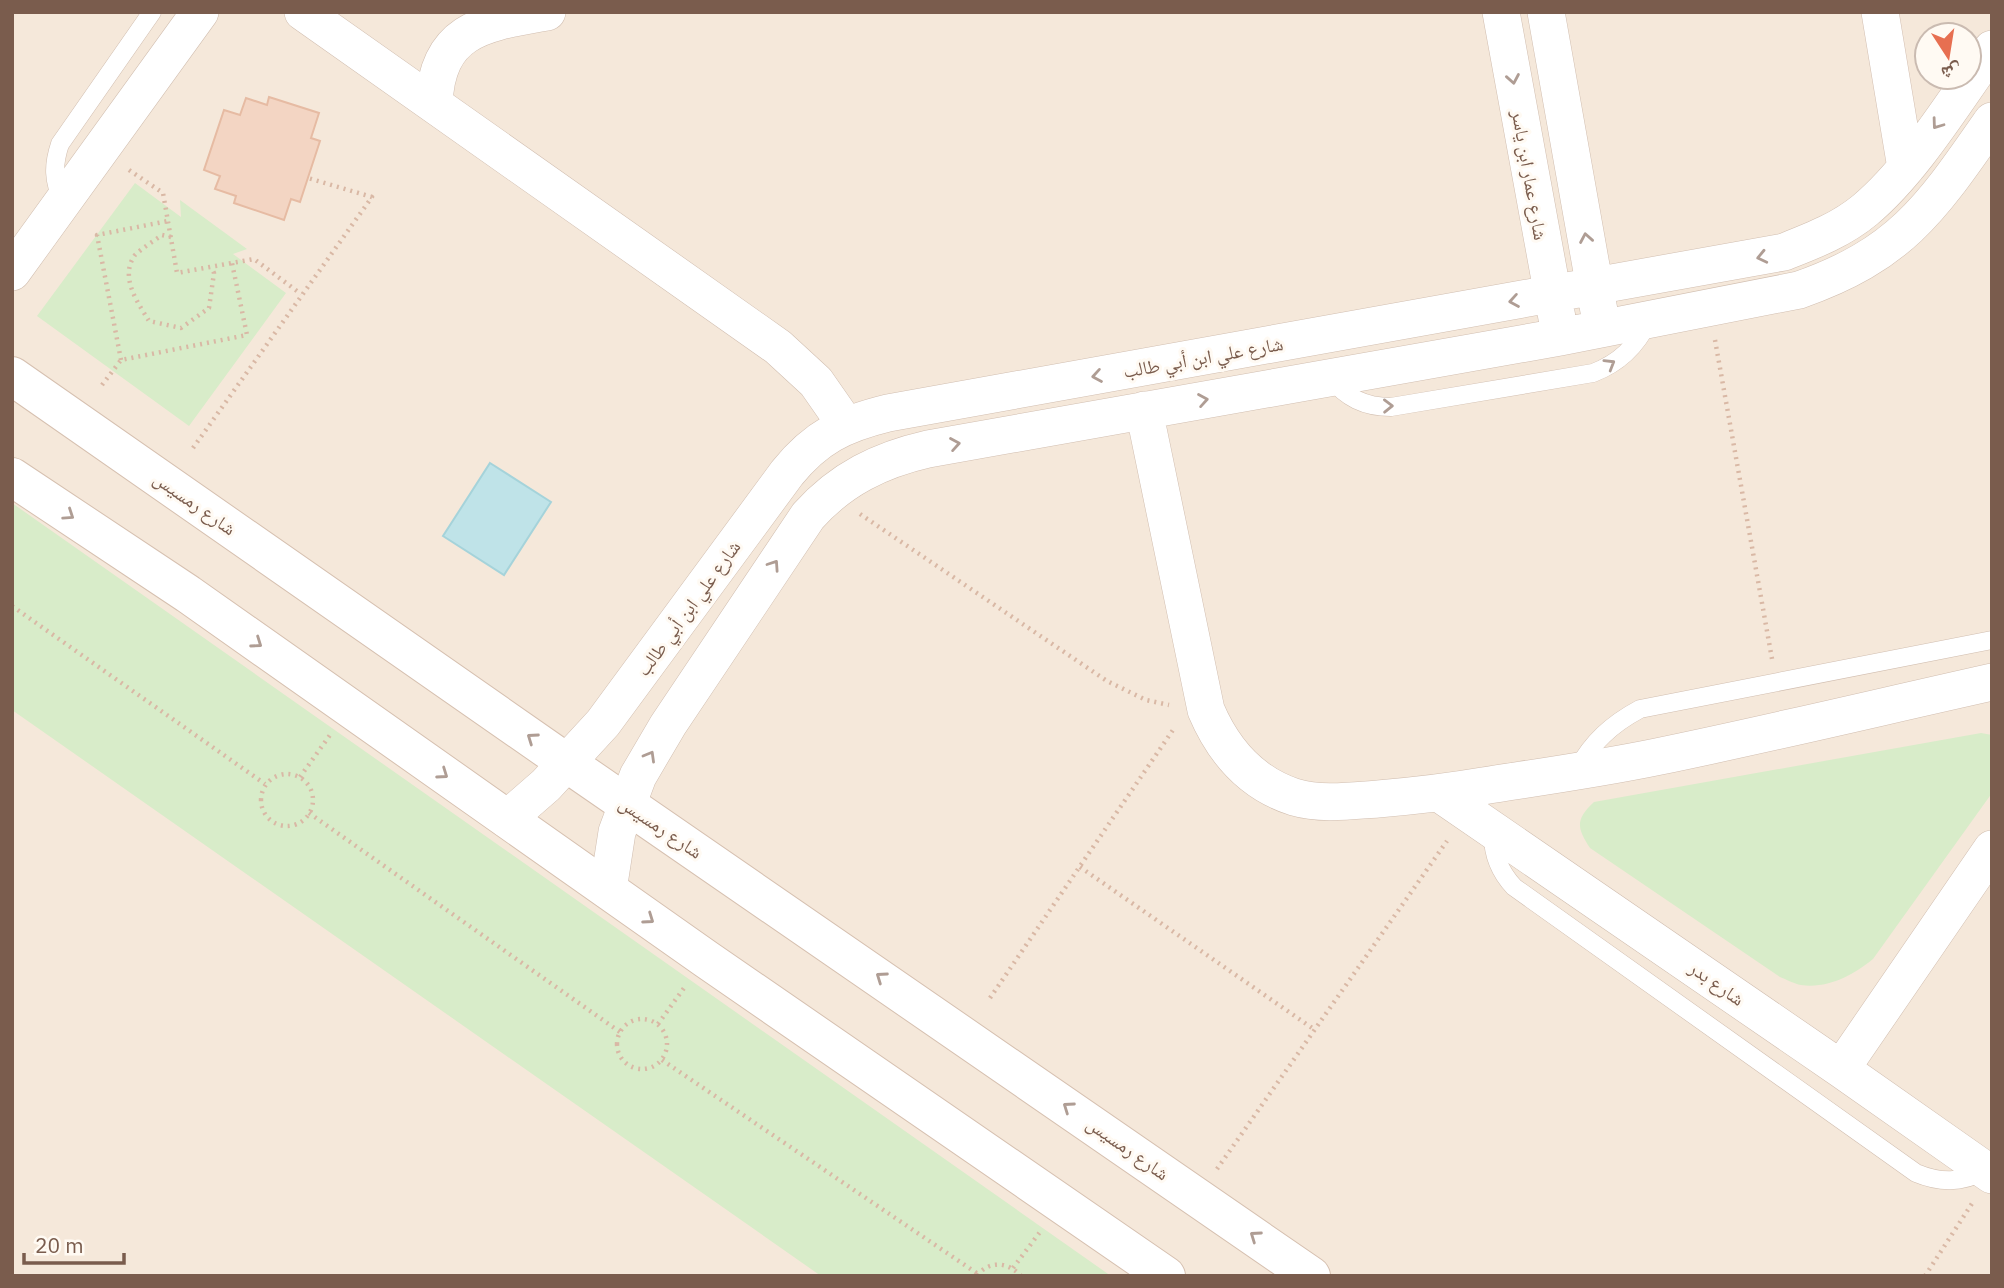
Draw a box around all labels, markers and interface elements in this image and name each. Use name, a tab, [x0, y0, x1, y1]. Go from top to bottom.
north arrow	[1913, 21, 1983, 91]
text: ش	[1939, 59, 1964, 86]
one-way arrow	[1505, 73, 1520, 85]
street label: شارع عمار ابن ياسر	[1507, 107, 1553, 242]
one-way arrow	[1933, 116, 1946, 129]
one-way arrow	[1579, 232, 1594, 244]
one-way arrow	[1756, 249, 1768, 264]
one-way arrow	[1508, 293, 1519, 308]
street label: شارع علي ابن أبي طالب	[1121, 331, 1285, 387]
one-way arrow	[1603, 359, 1616, 372]
one-way arrow	[1091, 368, 1103, 383]
one-way arrow	[1197, 393, 1209, 408]
one-way arrow	[1383, 399, 1394, 414]
one-way arrow	[949, 437, 961, 452]
street label: شارع رمسيس	[149, 466, 241, 540]
one-way arrow	[61, 507, 74, 519]
street label: شارع علي ابن أبي طالب	[631, 535, 748, 683]
one-way arrow	[766, 560, 779, 573]
one-way arrow	[249, 635, 262, 647]
one-way arrow	[526, 733, 539, 746]
one-way arrow	[641, 750, 654, 763]
one-way arrow	[435, 766, 448, 778]
street label: شارع رمسيس	[615, 790, 707, 864]
one-way arrow	[641, 911, 654, 923]
street label: شارع بدر	[1684, 955, 1749, 1011]
one-way arrow	[876, 973, 889, 985]
one-way arrow	[1063, 1103, 1076, 1115]
street label: شارع رمسيس	[1082, 1111, 1174, 1185]
scale bar	[24, 1222, 124, 1266]
text: 20 m	[35, 1231, 84, 1259]
one-way arrow	[1250, 1232, 1263, 1245]

